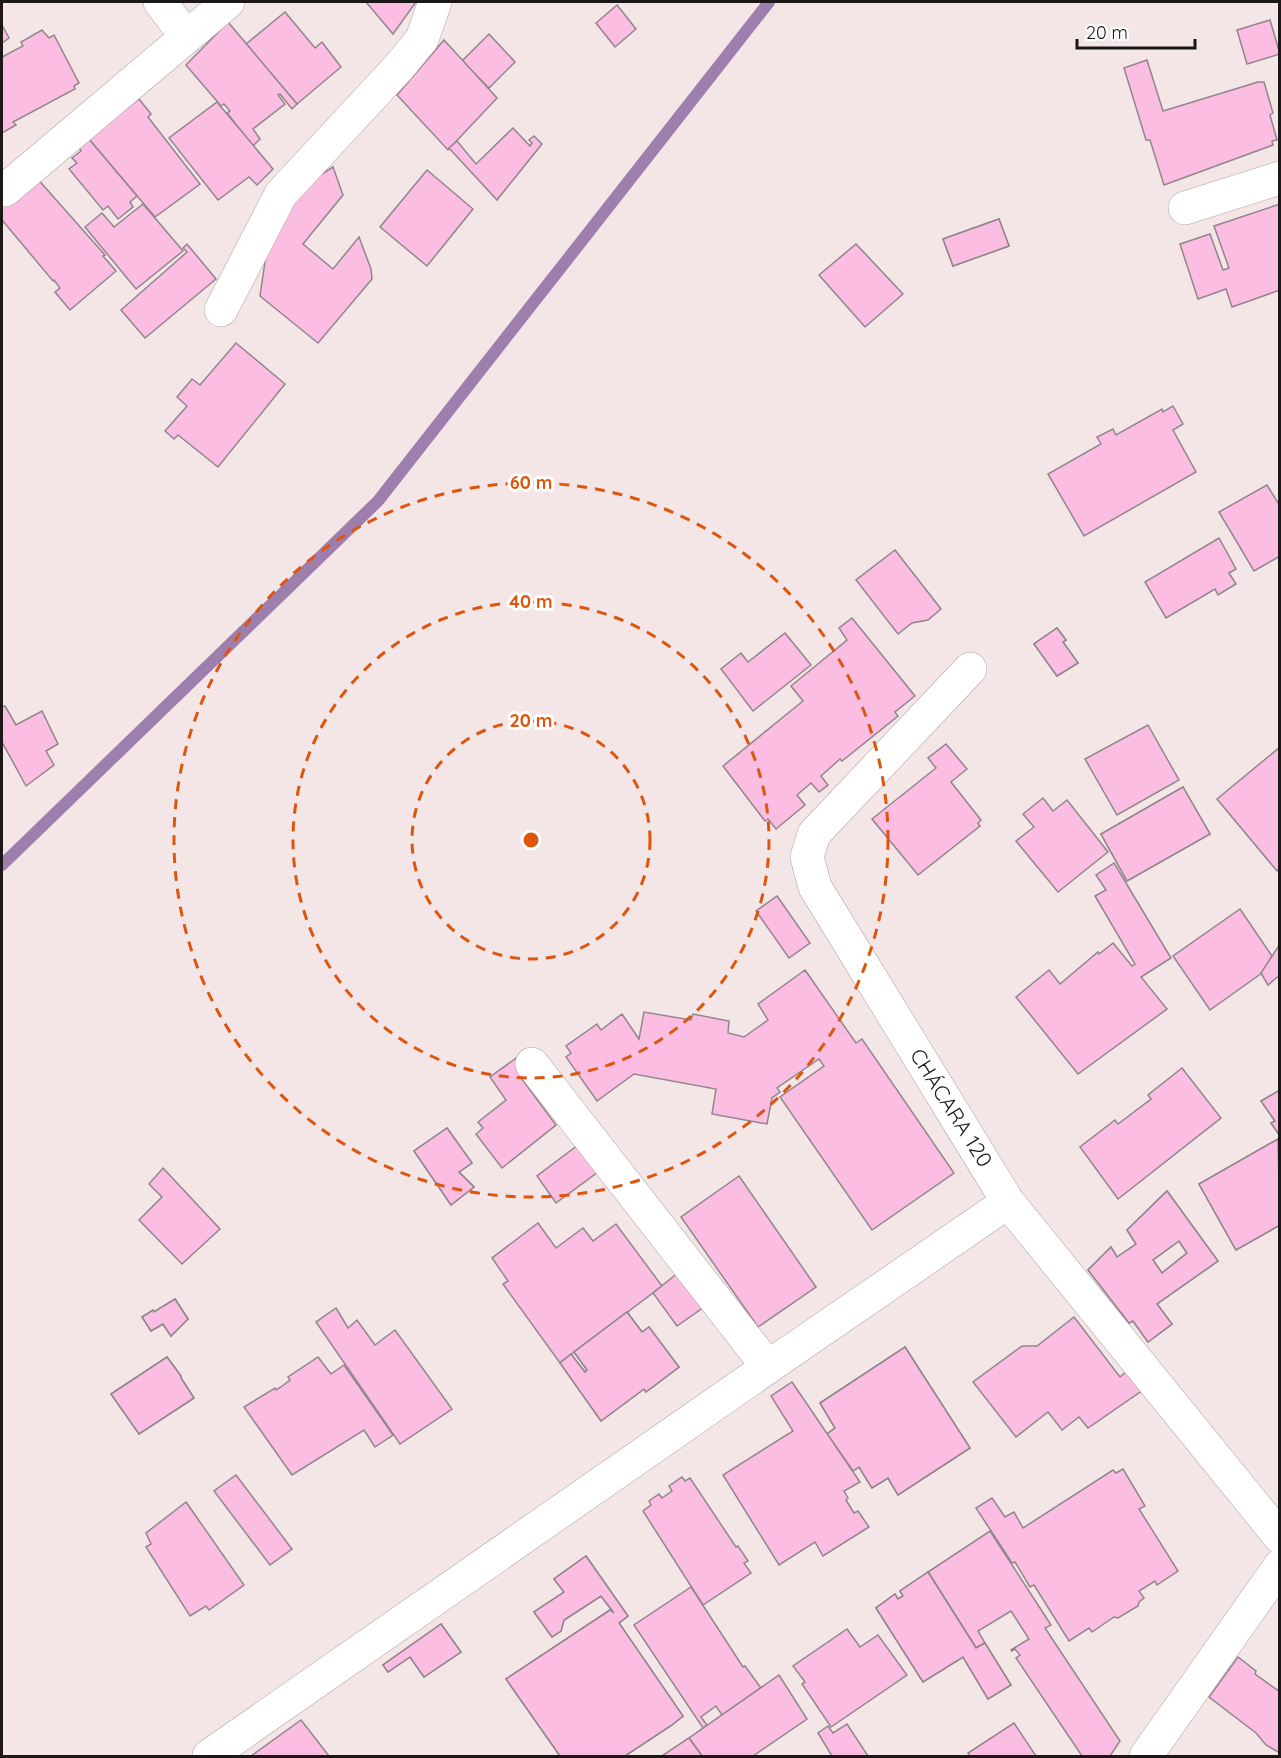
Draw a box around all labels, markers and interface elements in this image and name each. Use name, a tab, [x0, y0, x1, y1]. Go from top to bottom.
scale bar	[1077, 12, 1196, 50]
text: 20 m	[1086, 21, 1128, 44]
text: 60 m	[510, 471, 552, 494]
text: 40 m	[509, 590, 553, 613]
text: 20 m	[510, 709, 552, 732]
centre of rings	[521, 830, 541, 850]
street label: CHÁCARA 120	[905, 1043, 999, 1172]

